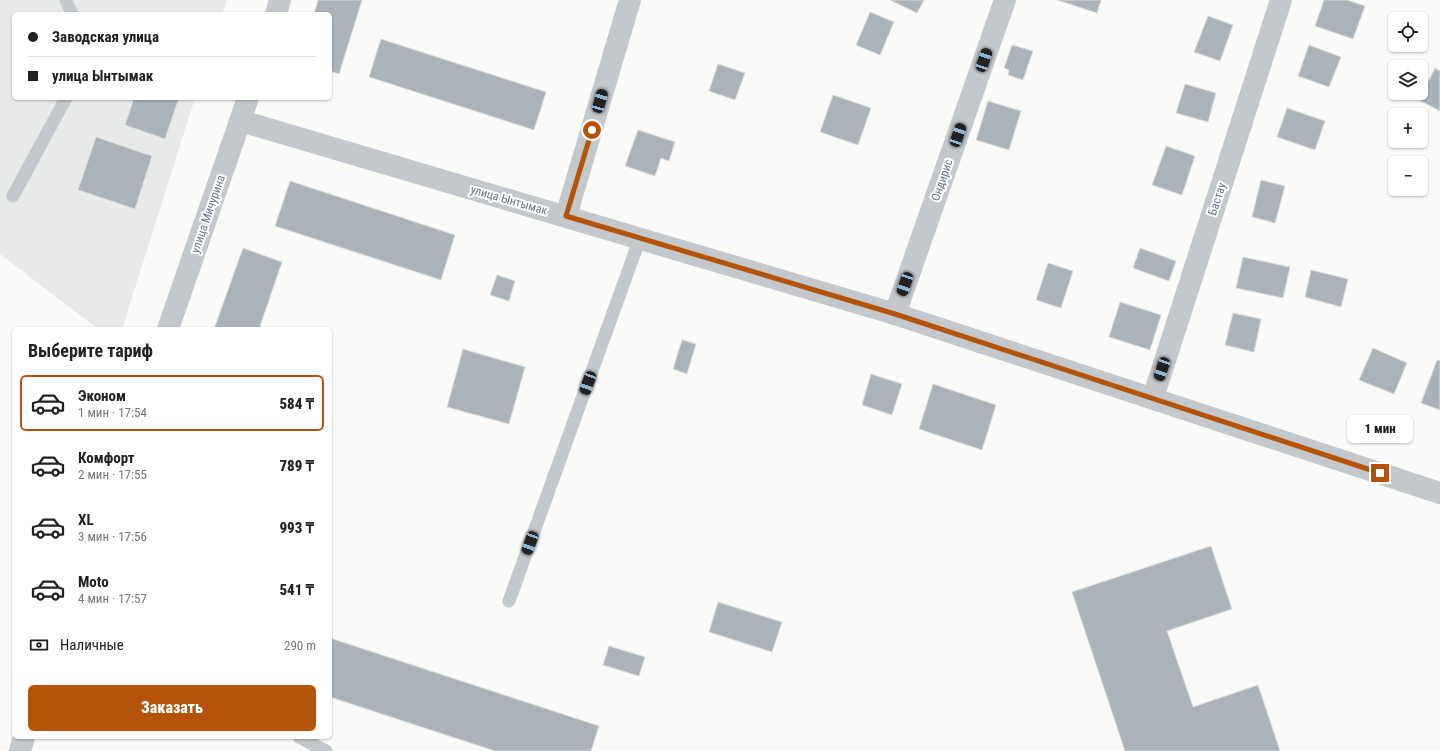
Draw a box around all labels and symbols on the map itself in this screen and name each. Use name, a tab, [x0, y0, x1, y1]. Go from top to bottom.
car	[974, 47, 994, 73]
car	[591, 88, 609, 114]
route start	[583, 121, 601, 139]
car	[948, 122, 968, 148]
street label: Ондирис	[928, 157, 956, 203]
street label: улица Мичурина	[188, 173, 228, 255]
street label: Бастау	[1205, 181, 1229, 217]
street label: улица Ынтымак	[469, 182, 549, 218]
car	[895, 271, 915, 297]
car	[1153, 356, 1171, 382]
car	[578, 370, 598, 396]
callout: 1 мин	[1347, 415, 1413, 443]
route end	[1371, 464, 1389, 482]
car	[520, 530, 540, 556]

